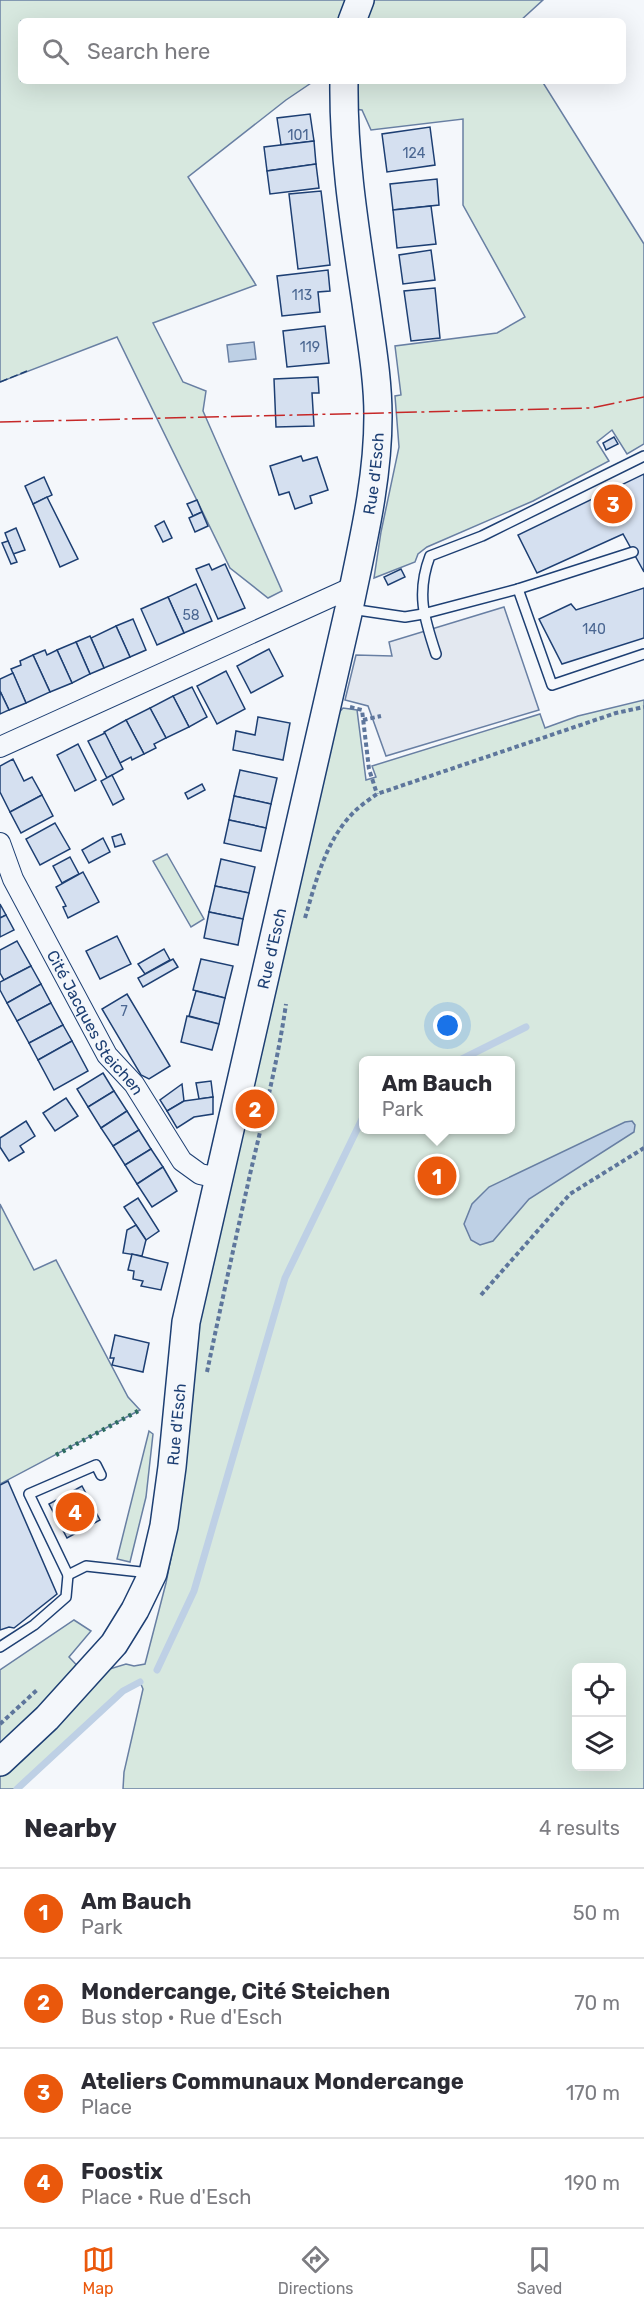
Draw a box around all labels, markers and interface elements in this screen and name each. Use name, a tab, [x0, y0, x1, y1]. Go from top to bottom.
search box	[18, 18, 626, 84]
icon: search	[39, 35, 72, 68]
text: Search here	[87, 38, 210, 65]
house number: 101	[288, 127, 308, 144]
house number: 124	[403, 145, 426, 162]
house number: 113	[292, 287, 312, 304]
house number: 119	[300, 339, 320, 356]
street label: Rue d'Esch	[359, 432, 387, 516]
pin: 3	[594, 482, 632, 526]
house number: 58	[182, 607, 200, 624]
house number: 140	[582, 621, 606, 638]
street label: Rue d'Esch	[253, 906, 290, 991]
street label: Cité Jacques Steichen	[43, 947, 148, 1098]
house number: 7	[120, 1003, 128, 1020]
your location	[433, 1011, 462, 1040]
popup	[359, 1056, 515, 1134]
text: Am Bauch	[382, 1070, 492, 1097]
pin: 2	[236, 1086, 274, 1132]
text: Park	[382, 1097, 423, 1121]
pin: 1	[418, 1154, 456, 1198]
street label: Rue d'Esch	[163, 1382, 190, 1466]
pin: 4	[56, 1490, 94, 1534]
map controls	[572, 1663, 626, 1771]
button: locate	[572, 1663, 626, 1717]
button: layers	[572, 1717, 626, 1771]
text: Nearby	[24, 1813, 117, 1844]
text: 4 results	[539, 1816, 620, 1840]
text: Am Bauch	[81, 1888, 191, 1915]
text: 1	[39, 1901, 48, 1925]
text: 50 m	[573, 1901, 620, 1925]
text: Park	[81, 1915, 123, 1939]
text: Mondercange, Cité Steichen	[81, 1978, 390, 2005]
text: 2	[37, 1991, 50, 2015]
text: 70 m	[574, 1991, 620, 2015]
text: Bus stop · Rue d'Esch	[81, 2005, 282, 2029]
text: Ateliers Communaux Mondercange	[81, 2068, 464, 2095]
text: 3	[37, 2081, 50, 2105]
text: 170 m	[566, 2081, 620, 2105]
text: Place	[81, 2095, 132, 2119]
text: Foostix	[81, 2158, 163, 2185]
text: 4	[37, 2171, 50, 2195]
text: 190 m	[564, 2171, 620, 2195]
text: Place · Rue d'Esch	[81, 2185, 251, 2209]
tab: Map	[82, 2243, 115, 2298]
tab: Directions	[278, 2243, 354, 2298]
tab: Saved	[517, 2243, 562, 2298]

